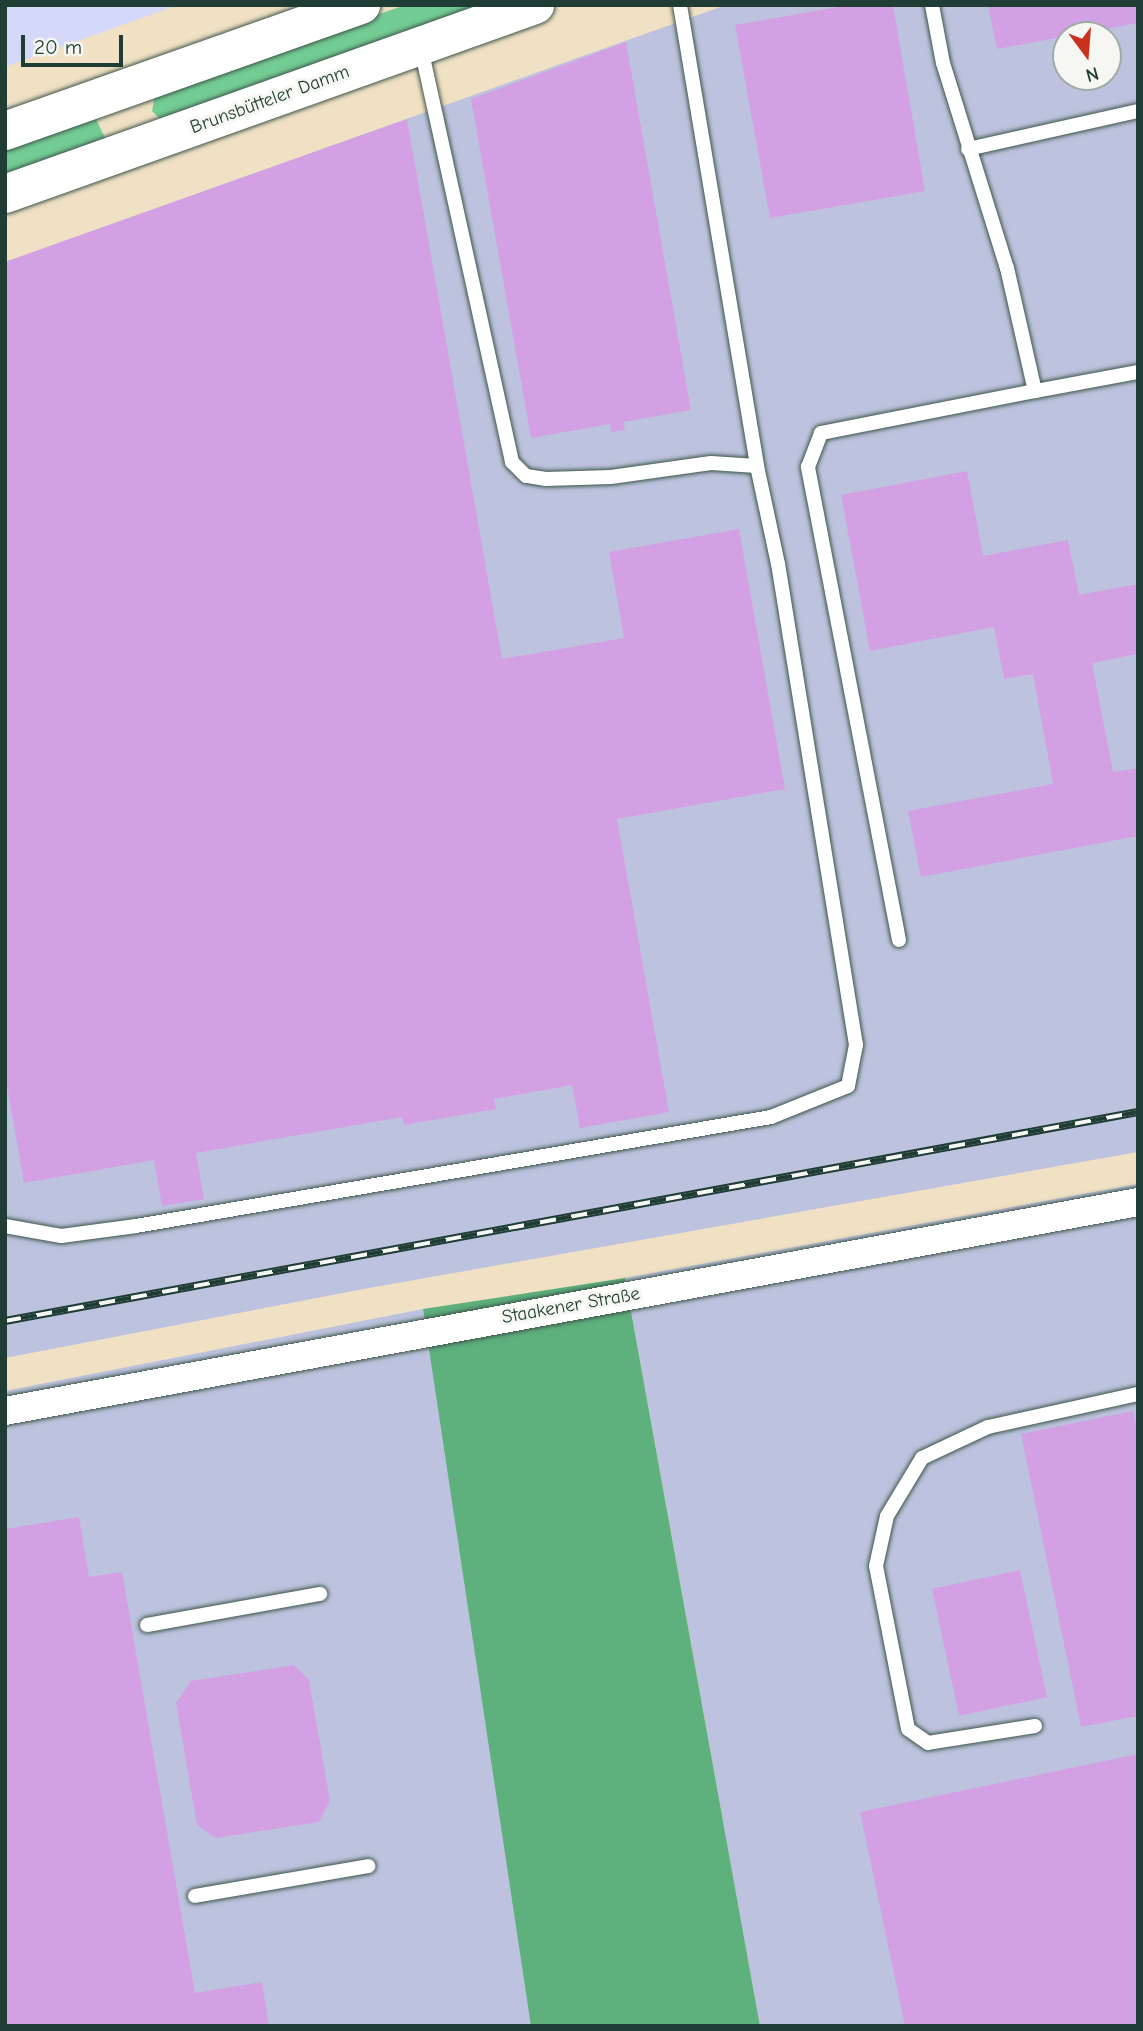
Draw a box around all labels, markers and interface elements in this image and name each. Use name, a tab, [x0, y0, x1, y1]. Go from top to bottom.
scale bar	[24, 21, 126, 65]
north arrow	[1052, 21, 1122, 91]
text: 20 m	[34, 35, 82, 59]
street label: Brunsbütteler Damm	[187, 61, 353, 139]
text: N	[1083, 62, 1101, 87]
street label: Staakener Straße	[500, 1283, 642, 1329]

